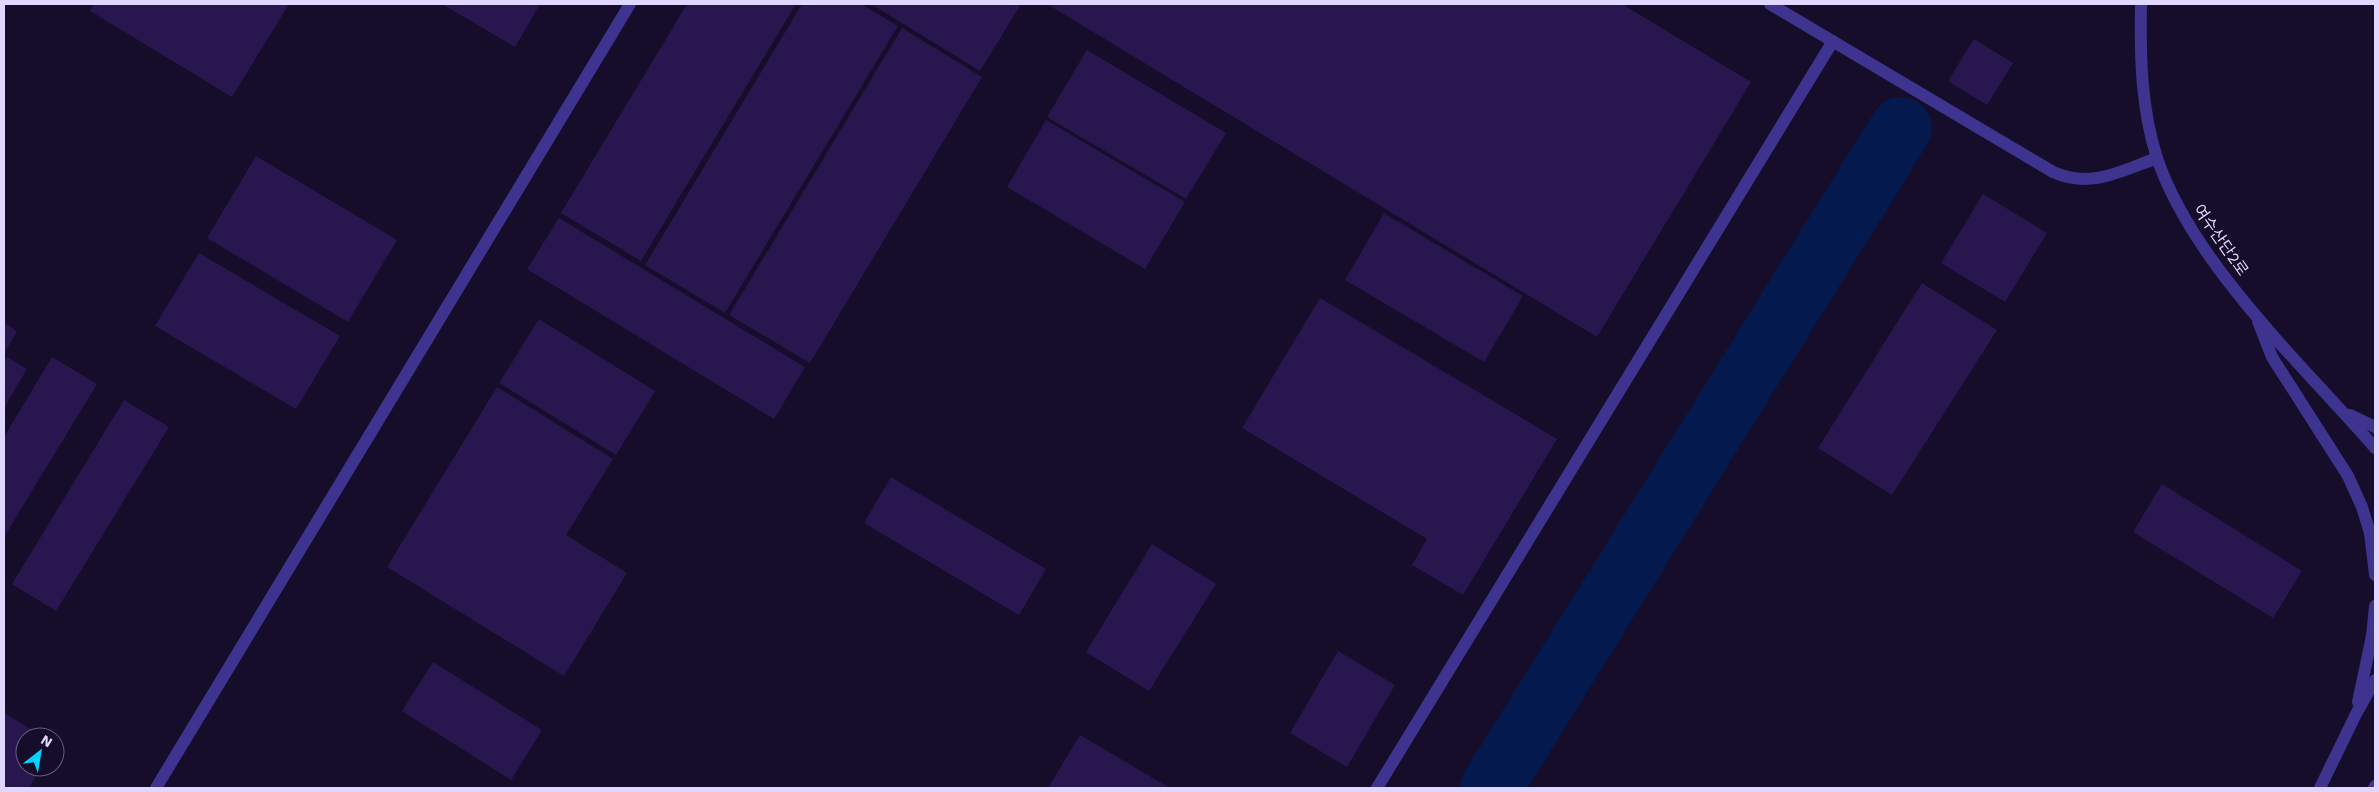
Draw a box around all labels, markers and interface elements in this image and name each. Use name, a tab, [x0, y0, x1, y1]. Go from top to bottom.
street label: 여수산단2로	[2189, 201, 2253, 280]
north arrow	[15, 727, 65, 777]
text: N	[38, 731, 55, 750]

